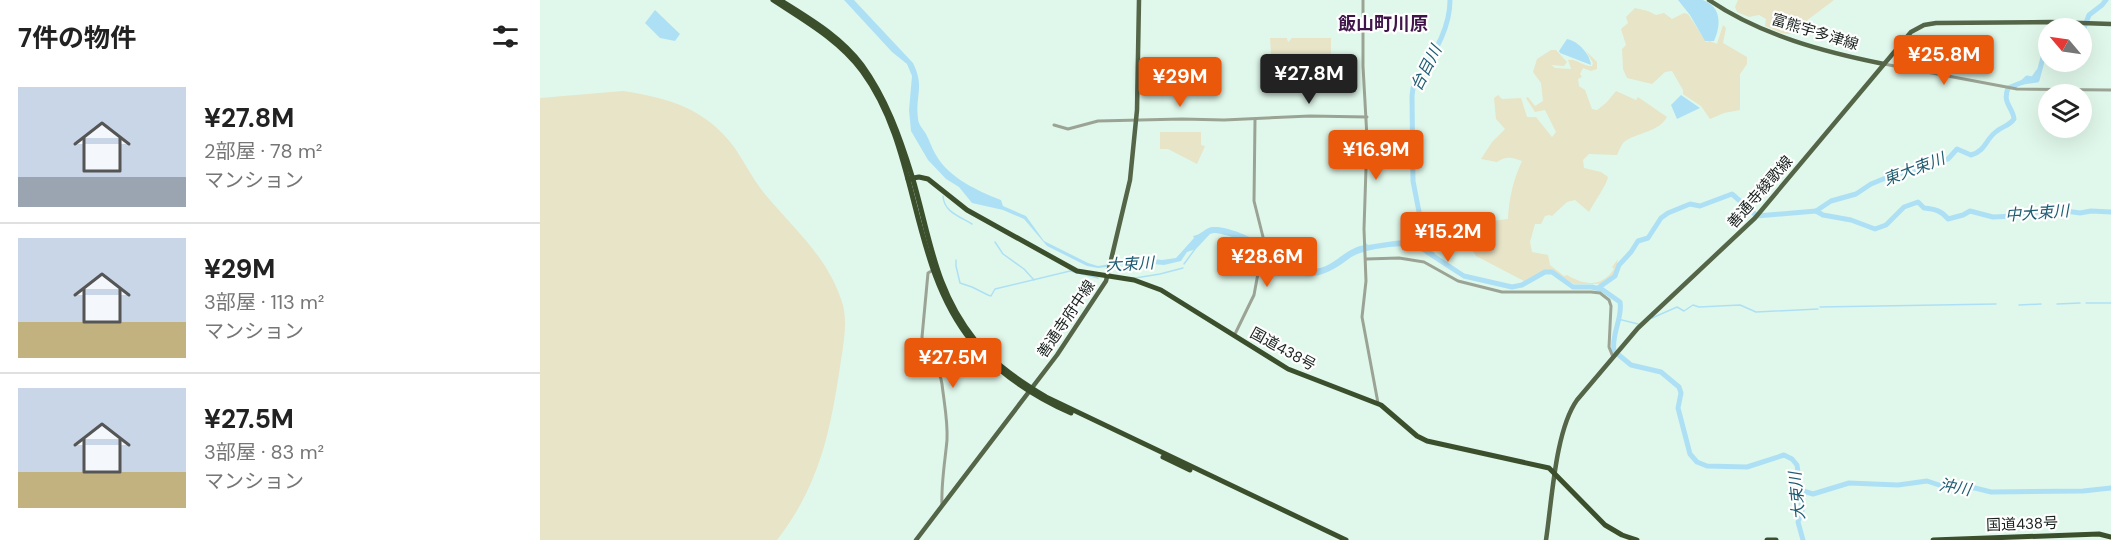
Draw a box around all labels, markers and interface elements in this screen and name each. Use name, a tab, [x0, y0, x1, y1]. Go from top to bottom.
street label: 富熊宇多津線	[1769, 9, 1861, 55]
district label: 飯山町川原	[1338, 12, 1428, 36]
north arrow	[2038, 18, 2092, 72]
map controls	[2038, 18, 2092, 138]
icon: filters	[489, 20, 522, 53]
text: 7件の物件	[18, 21, 136, 55]
pin: ¥25.8M	[1895, 35, 1993, 86]
water label: 台目川	[1406, 40, 1447, 94]
text: ¥25.8M	[1908, 41, 1980, 67]
pin: ¥27.8M	[1260, 54, 1358, 105]
pin: ¥29M	[1144, 57, 1216, 108]
text: ¥27.8M	[1274, 60, 1344, 86]
text: ¥29M	[1153, 63, 1207, 89]
button: layers	[2038, 84, 2092, 138]
text: ¥27.8M	[204, 101, 294, 135]
icon: home	[66, 111, 138, 183]
pin: ¥16.9M	[1327, 130, 1425, 181]
text: ¥16.9M	[1342, 136, 1410, 162]
text: 2部屋 · 78 m²	[204, 138, 322, 164]
water label: 東大束川	[1880, 147, 1949, 190]
street label: 善通寺綾歌線	[1723, 151, 1797, 233]
text: マンション	[204, 167, 304, 193]
water label: 中大束川	[2004, 200, 2072, 226]
pin: ¥15.2M	[1399, 212, 1497, 263]
text: ¥15.2M	[1414, 218, 1482, 244]
pin: ¥28.6M	[1218, 237, 1316, 288]
text: ¥28.6M	[1231, 243, 1303, 269]
text: ¥29M	[204, 252, 275, 286]
water label: 大束川	[1105, 252, 1157, 276]
icon: home	[66, 262, 138, 334]
street label: 善通寺府中線	[1033, 276, 1099, 362]
text: 3部屋 · 113 m²	[204, 289, 324, 315]
text: マンション	[204, 318, 304, 344]
street label: 国道438号	[1247, 323, 1319, 375]
pin: ¥27.5M	[904, 338, 1002, 389]
text: ¥27.5M	[918, 344, 988, 370]
text: ¥27.5M	[204, 402, 294, 436]
icon: home	[66, 412, 138, 484]
text: 3部屋 · 83 m²	[204, 439, 324, 465]
text: マンション	[204, 468, 304, 494]
water label: 大束川	[1784, 469, 1810, 521]
water label: 沖川	[1937, 474, 1975, 500]
street label: 国道438号	[1986, 513, 2058, 535]

